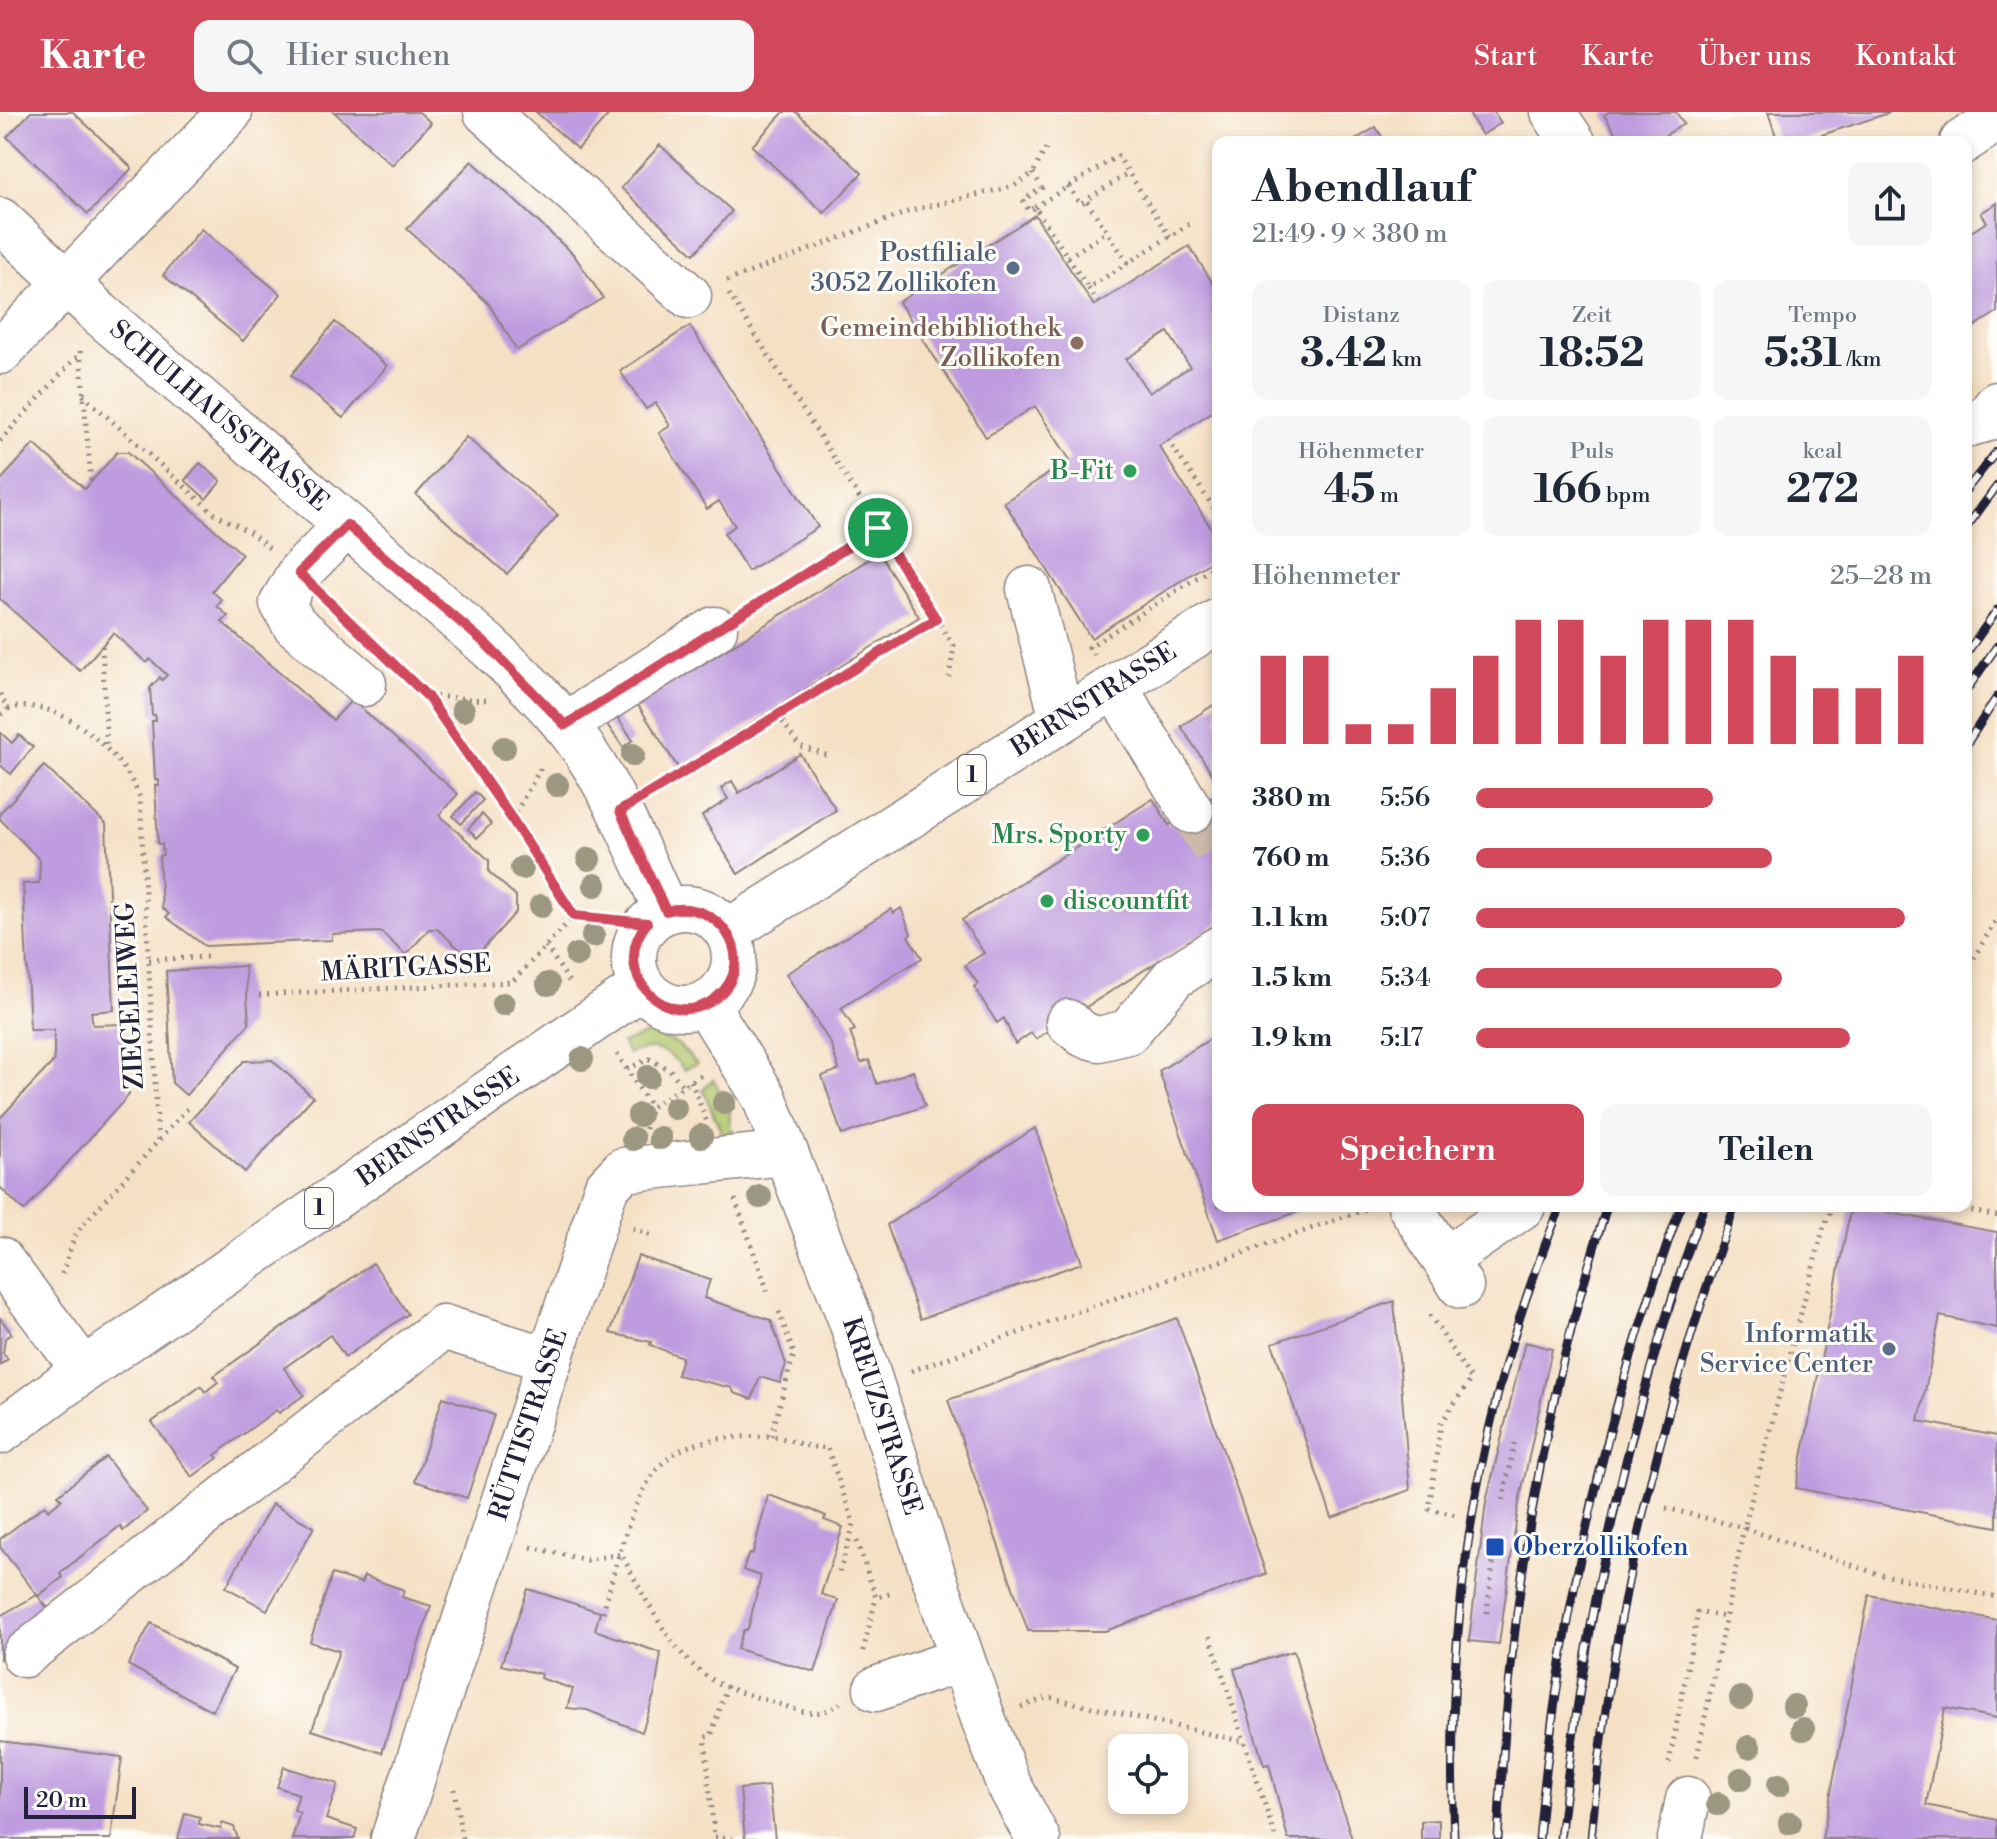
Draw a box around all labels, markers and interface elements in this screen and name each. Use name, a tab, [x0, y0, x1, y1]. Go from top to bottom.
search box	[194, 20, 754, 92]
text: Karte	[40, 33, 146, 80]
icon: search	[222, 34, 266, 78]
text: Hier suchen	[286, 37, 450, 75]
text: Start	[1474, 39, 1537, 74]
text: Karte	[1581, 39, 1654, 74]
text: Über uns	[1698, 39, 1811, 74]
text: Kontakt	[1855, 39, 1957, 74]
text: Abendlauf	[1252, 160, 1472, 215]
button: share	[1848, 162, 1932, 246]
text: 21:49 · 9 × 380 m	[1252, 218, 1448, 250]
place label: Postfiliale 3052 Zollikofen	[810, 237, 997, 299]
marker: Postfiliale 3052 Zollikofen	[1004, 259, 1022, 277]
text: Distanz	[1323, 302, 1400, 329]
text: Zeit	[1572, 302, 1612, 329]
text: Tempo	[1788, 302, 1857, 329]
place label: Gemeindebibliothek Zollikofen	[820, 312, 1062, 374]
street label: SCHULHAUSSTRASSE	[103, 313, 335, 518]
text: 3.42	[1300, 329, 1387, 379]
text: 18:52	[1540, 329, 1644, 379]
text: 5:31	[1764, 329, 1842, 379]
marker: Gemeindebibliothek Zollikofen	[1068, 334, 1086, 352]
text: km	[1387, 346, 1422, 373]
text: /km	[1842, 346, 1881, 373]
text: Höhenmeter	[1298, 438, 1424, 465]
text: Puls	[1570, 438, 1614, 465]
text: kcal	[1803, 438, 1843, 465]
place label: B-Fit	[1049, 455, 1114, 487]
marker: B-Fit	[1121, 462, 1139, 480]
text: 45	[1324, 465, 1375, 515]
text: 166	[1533, 465, 1602, 515]
text: 272	[1786, 465, 1859, 515]
text: m	[1375, 482, 1399, 509]
text: bpm	[1602, 482, 1651, 509]
pin	[844, 494, 912, 562]
icon: arrive	[856, 506, 900, 550]
text: Höhenmeter	[1252, 560, 1401, 592]
text: 25–28 m	[1830, 560, 1932, 592]
street label: BERNSTRASSE	[1004, 635, 1182, 765]
road number: 1	[958, 755, 986, 795]
text: 380 m	[1252, 782, 1331, 814]
text: 5:56	[1380, 782, 1430, 814]
place label: Mrs. Sporty	[992, 819, 1127, 851]
marker: Mrs. Sporty	[1134, 826, 1152, 844]
text: 760 m	[1252, 842, 1329, 874]
text: 5:36	[1380, 842, 1430, 874]
place label: discountfit	[1063, 885, 1190, 917]
marker: discountfit	[1038, 892, 1056, 910]
street label: ZIEGELEIWEG	[109, 901, 151, 1091]
text: 1.1 km	[1252, 902, 1328, 934]
text: 5:07	[1380, 902, 1430, 934]
street label: MÄRITGASSE	[320, 947, 492, 988]
text: 1.5 km	[1252, 962, 1332, 994]
text: 5:34	[1380, 962, 1430, 994]
text: 1.9 km	[1252, 1022, 1332, 1054]
text: 5:17	[1380, 1022, 1423, 1054]
street label: BERNSTRASSE	[350, 1060, 526, 1194]
button: Speichern	[1252, 1104, 1584, 1196]
button: Teilen	[1600, 1104, 1932, 1196]
road number: 1	[305, 1188, 333, 1228]
street label: KREUZSTRASSE	[835, 1313, 929, 1519]
place label: Informatik Service Center	[1700, 1318, 1874, 1380]
street label: RÜTTISTRASSE	[482, 1325, 575, 1524]
marker: Informatik Service Center	[1880, 1340, 1898, 1358]
place label: Oberzollikofen	[1513, 1531, 1689, 1563]
marker: Oberzollikofen	[1484, 1536, 1506, 1558]
map controls	[1108, 1734, 1188, 1814]
button: locate	[1108, 1734, 1188, 1814]
scale bar	[24, 1783, 136, 1819]
text: 20 m	[36, 1787, 87, 1814]

